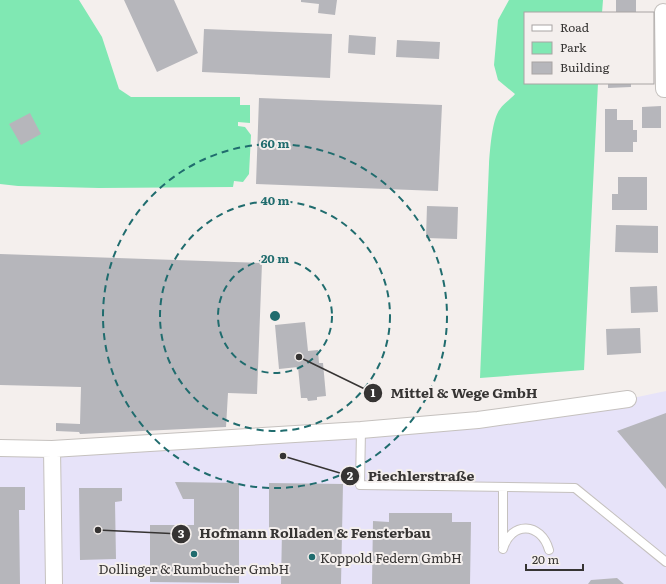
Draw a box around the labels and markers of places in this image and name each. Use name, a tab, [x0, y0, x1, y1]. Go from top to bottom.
centre of rings	[268, 309, 282, 323]
callout: Mittel & Wege GmbH	[363, 380, 546, 406]
callout: Piechlerstraße	[340, 463, 483, 489]
callout: Hofmann Rolladen & Fensterbau	[171, 521, 438, 547]
place label: Koppold Federn GmbH	[320, 548, 462, 567]
marker: Dollinger & Rumbucher GmbH	[189, 549, 199, 559]
marker: Koppold Federn GmbH	[307, 552, 317, 562]
place label: Dollinger & Rumbucher GmbH	[99, 559, 290, 578]

